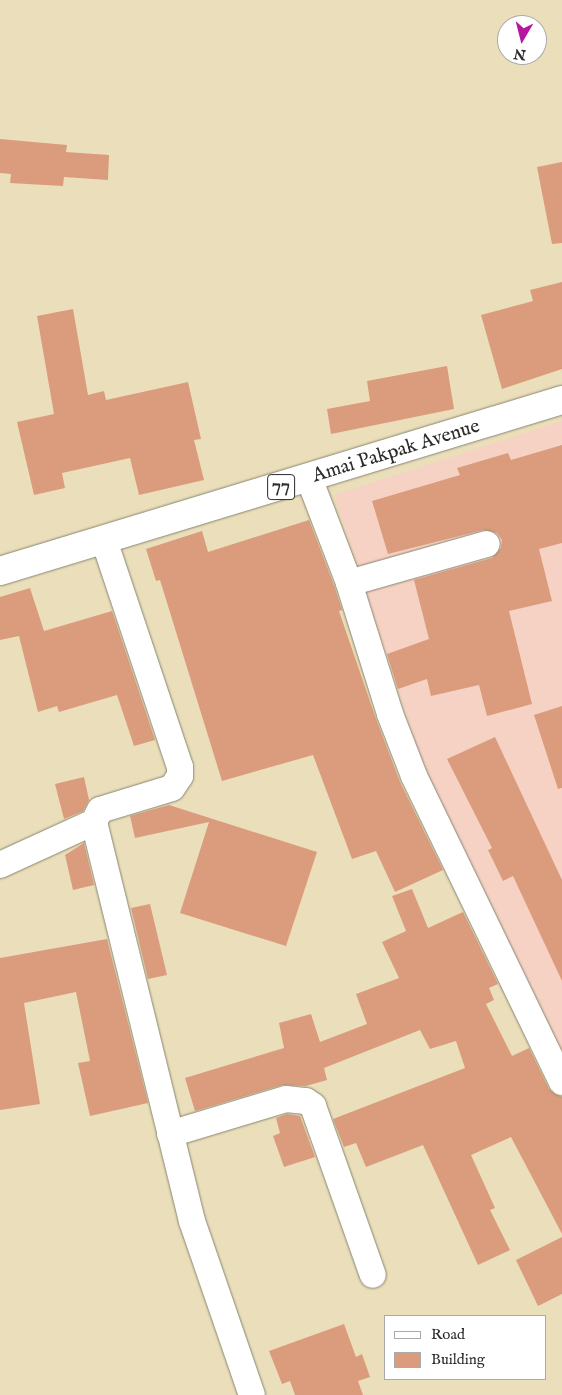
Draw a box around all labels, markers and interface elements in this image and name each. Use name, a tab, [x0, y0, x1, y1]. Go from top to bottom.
north arrow	[497, 15, 547, 65]
text: N	[513, 44, 527, 64]
street label: Amai Pakpak Avenue	[309, 414, 483, 488]
road number: 77	[266, 471, 296, 504]
legend	[384, 1315, 547, 1380]
text: Road	[431, 1325, 465, 1344]
text: Building	[431, 1350, 485, 1369]

